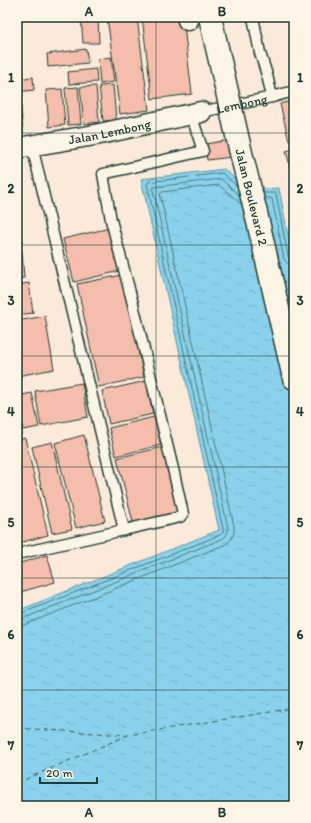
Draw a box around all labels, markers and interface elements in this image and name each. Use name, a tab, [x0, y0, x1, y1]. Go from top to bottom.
text: A	[84, 4, 94, 19]
text: B	[218, 4, 227, 19]
text: 1	[8, 70, 14, 85]
text: 1	[297, 70, 303, 85]
street label: Lembong	[216, 91, 269, 116]
street label: Jalan Lembong	[67, 116, 152, 147]
street label: Jalan Boulevard 2	[232, 147, 271, 247]
text: 2	[8, 181, 15, 196]
text: 2	[297, 181, 304, 196]
text: 3	[7, 293, 15, 308]
text: 3	[296, 293, 304, 308]
text: 4	[7, 404, 15, 419]
text: 4	[296, 404, 304, 419]
text: 5	[8, 515, 15, 530]
text: 5	[297, 515, 304, 530]
text: 6	[8, 627, 15, 642]
text: 6	[297, 627, 304, 642]
text: 7	[7, 738, 15, 753]
text: 7	[296, 738, 304, 753]
scale bar	[40, 759, 97, 785]
text: 20 m	[46, 766, 73, 780]
text: A	[84, 805, 94, 820]
text: B	[218, 805, 227, 820]

